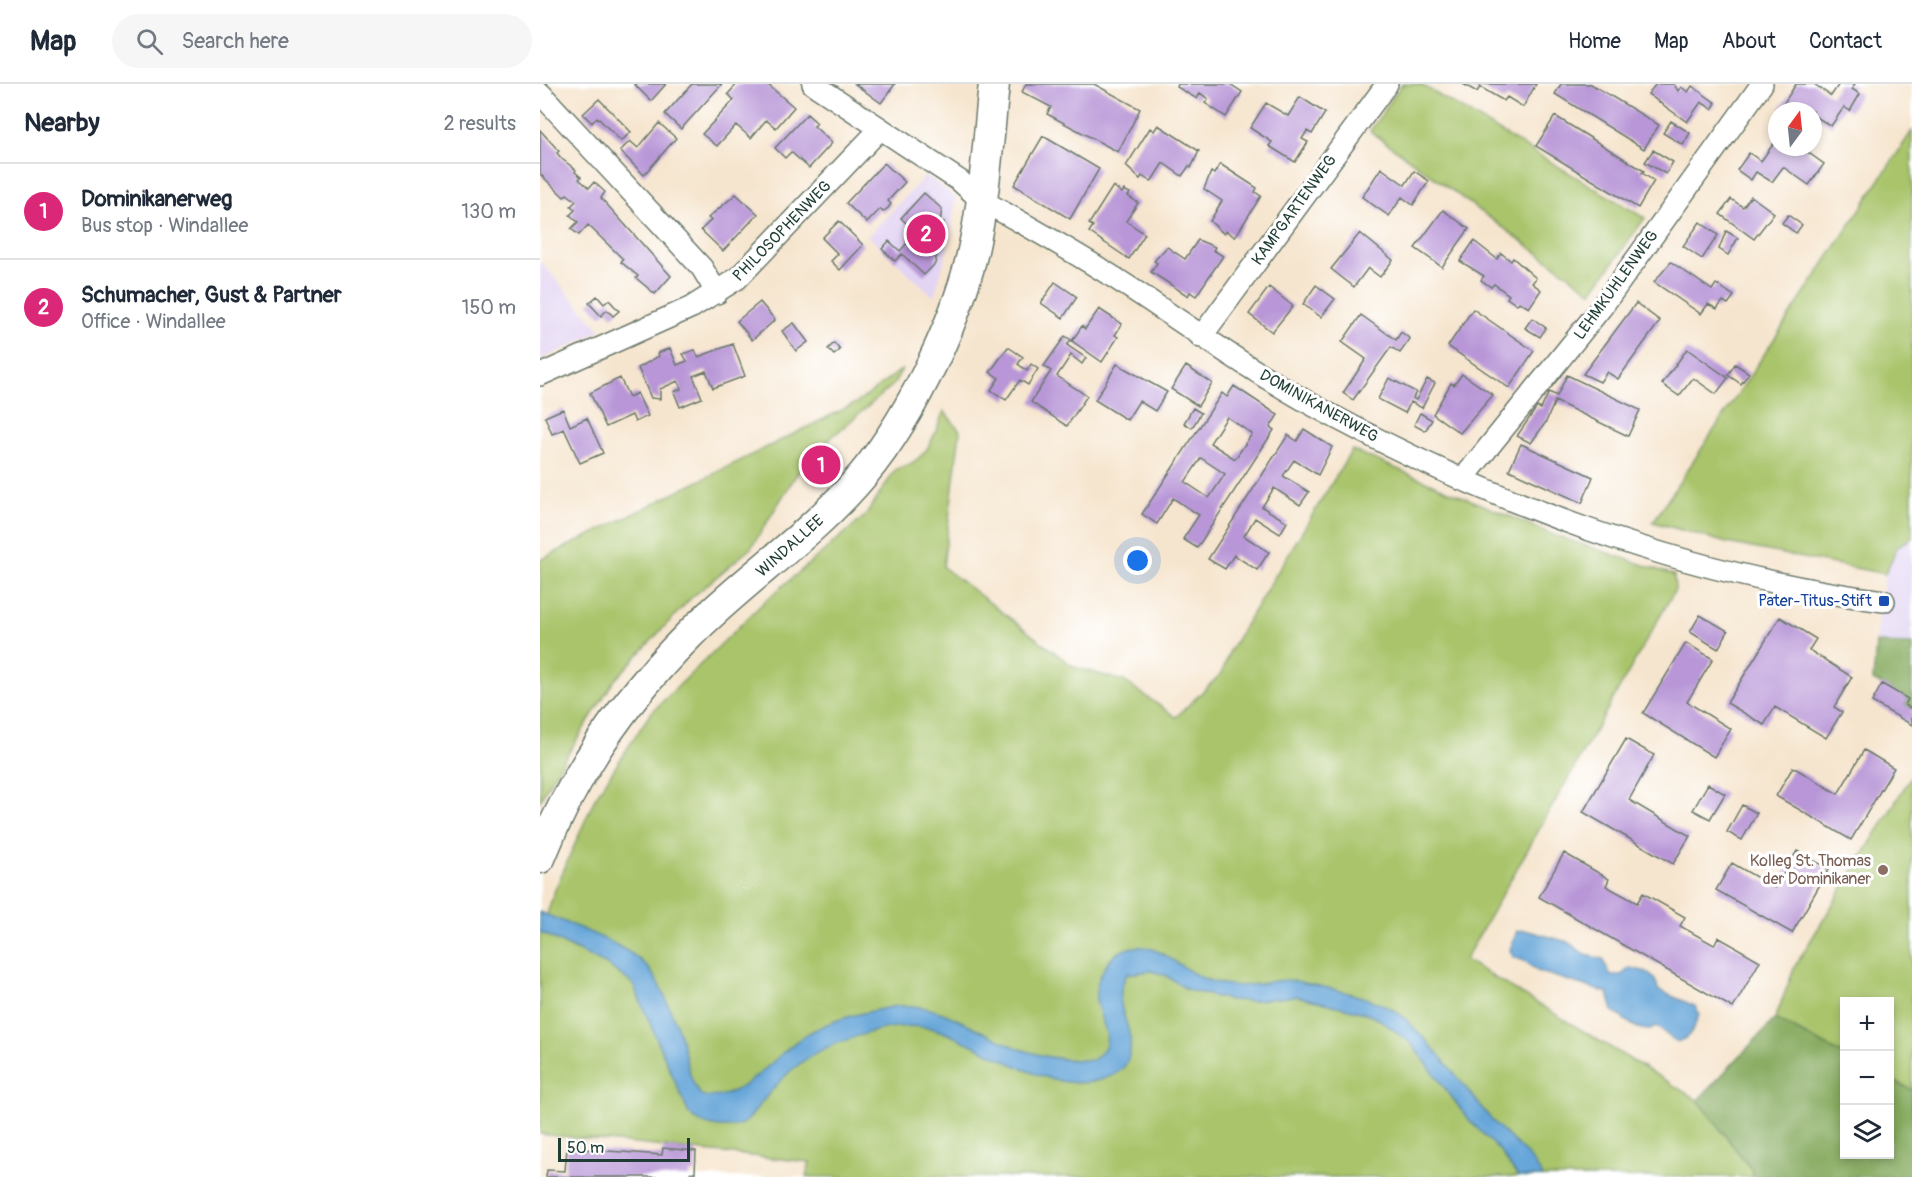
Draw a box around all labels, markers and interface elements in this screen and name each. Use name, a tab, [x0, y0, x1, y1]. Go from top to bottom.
search box	[112, 14, 532, 68]
text: Map	[30, 24, 76, 59]
icon: search	[133, 25, 166, 58]
text: Search here	[181, 27, 289, 55]
text: Home	[1568, 28, 1621, 55]
text: Map	[1654, 28, 1689, 55]
text: About	[1722, 28, 1776, 55]
text: Contact	[1809, 28, 1882, 55]
north arrow	[1768, 102, 1822, 156]
text: Nearby	[24, 107, 100, 139]
text: 2 results	[444, 111, 516, 136]
street label: KAMPGARTENWEG	[1247, 151, 1341, 269]
street label: PHILOSOPHENWEG	[729, 176, 835, 286]
text: Dominikanerweg	[81, 185, 232, 213]
text: 1	[40, 199, 47, 224]
text: 130 m	[461, 199, 516, 224]
pin: 2	[906, 212, 946, 256]
text: Bus stop · Windallee	[81, 213, 248, 238]
street label: LEHMKUHLENWEG	[1570, 226, 1662, 344]
text: Schumacher, Gust & Partner	[81, 281, 342, 309]
text: 2	[38, 295, 49, 320]
text: 150 m	[462, 295, 516, 320]
text: Office · Windallee	[81, 309, 226, 334]
street label: DOMINIKANERWEG	[1256, 365, 1382, 447]
pin: 1	[802, 442, 840, 488]
street label: WINDALLEE	[752, 510, 828, 582]
your location	[1123, 546, 1152, 575]
place label: Pater-Titus-Stift	[1758, 591, 1873, 611]
marker: Pater-Titus-Stift	[1877, 594, 1891, 608]
place label: Kolleg St. Thomas der Dominikaner	[1750, 851, 1871, 889]
marker: Kolleg St. Thomas der Dominikaner	[1876, 863, 1890, 877]
map controls	[1840, 997, 1894, 1159]
button: +	[1840, 997, 1894, 1051]
button: −	[1840, 1051, 1894, 1105]
button: layers	[1840, 1105, 1894, 1159]
scale bar	[558, 1135, 690, 1162]
text: 50 m	[567, 1138, 604, 1158]

